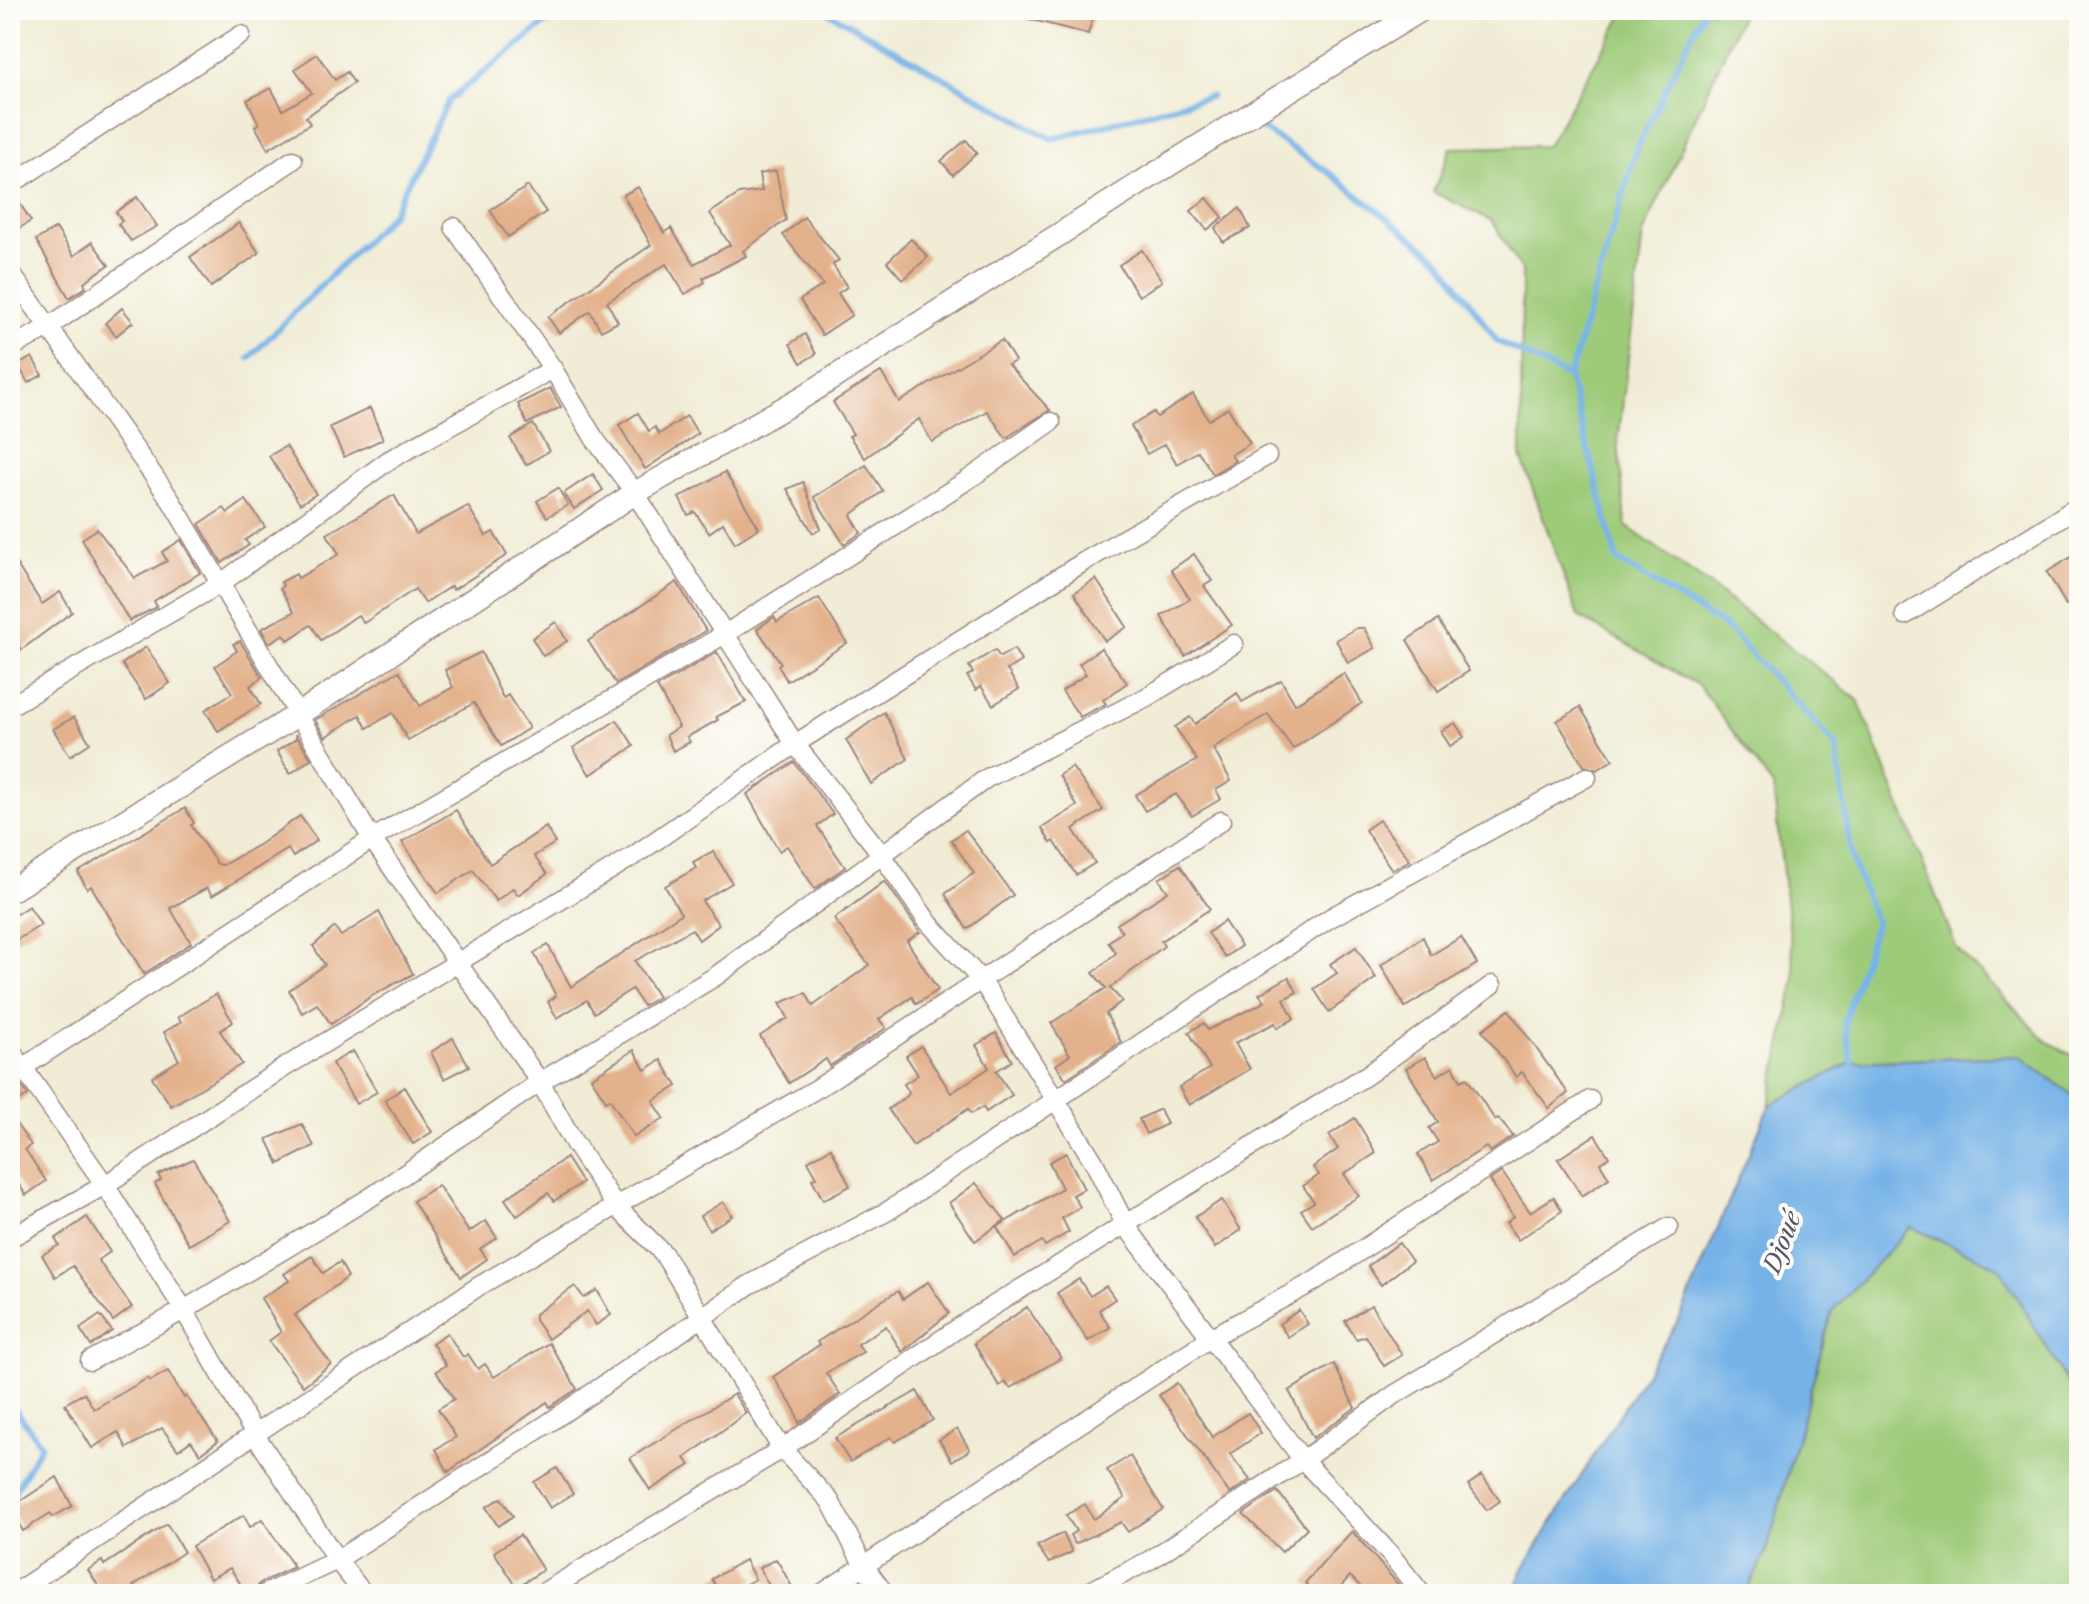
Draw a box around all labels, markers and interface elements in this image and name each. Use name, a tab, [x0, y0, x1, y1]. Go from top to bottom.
water label: Djoué	[1756, 1205, 1808, 1279]

